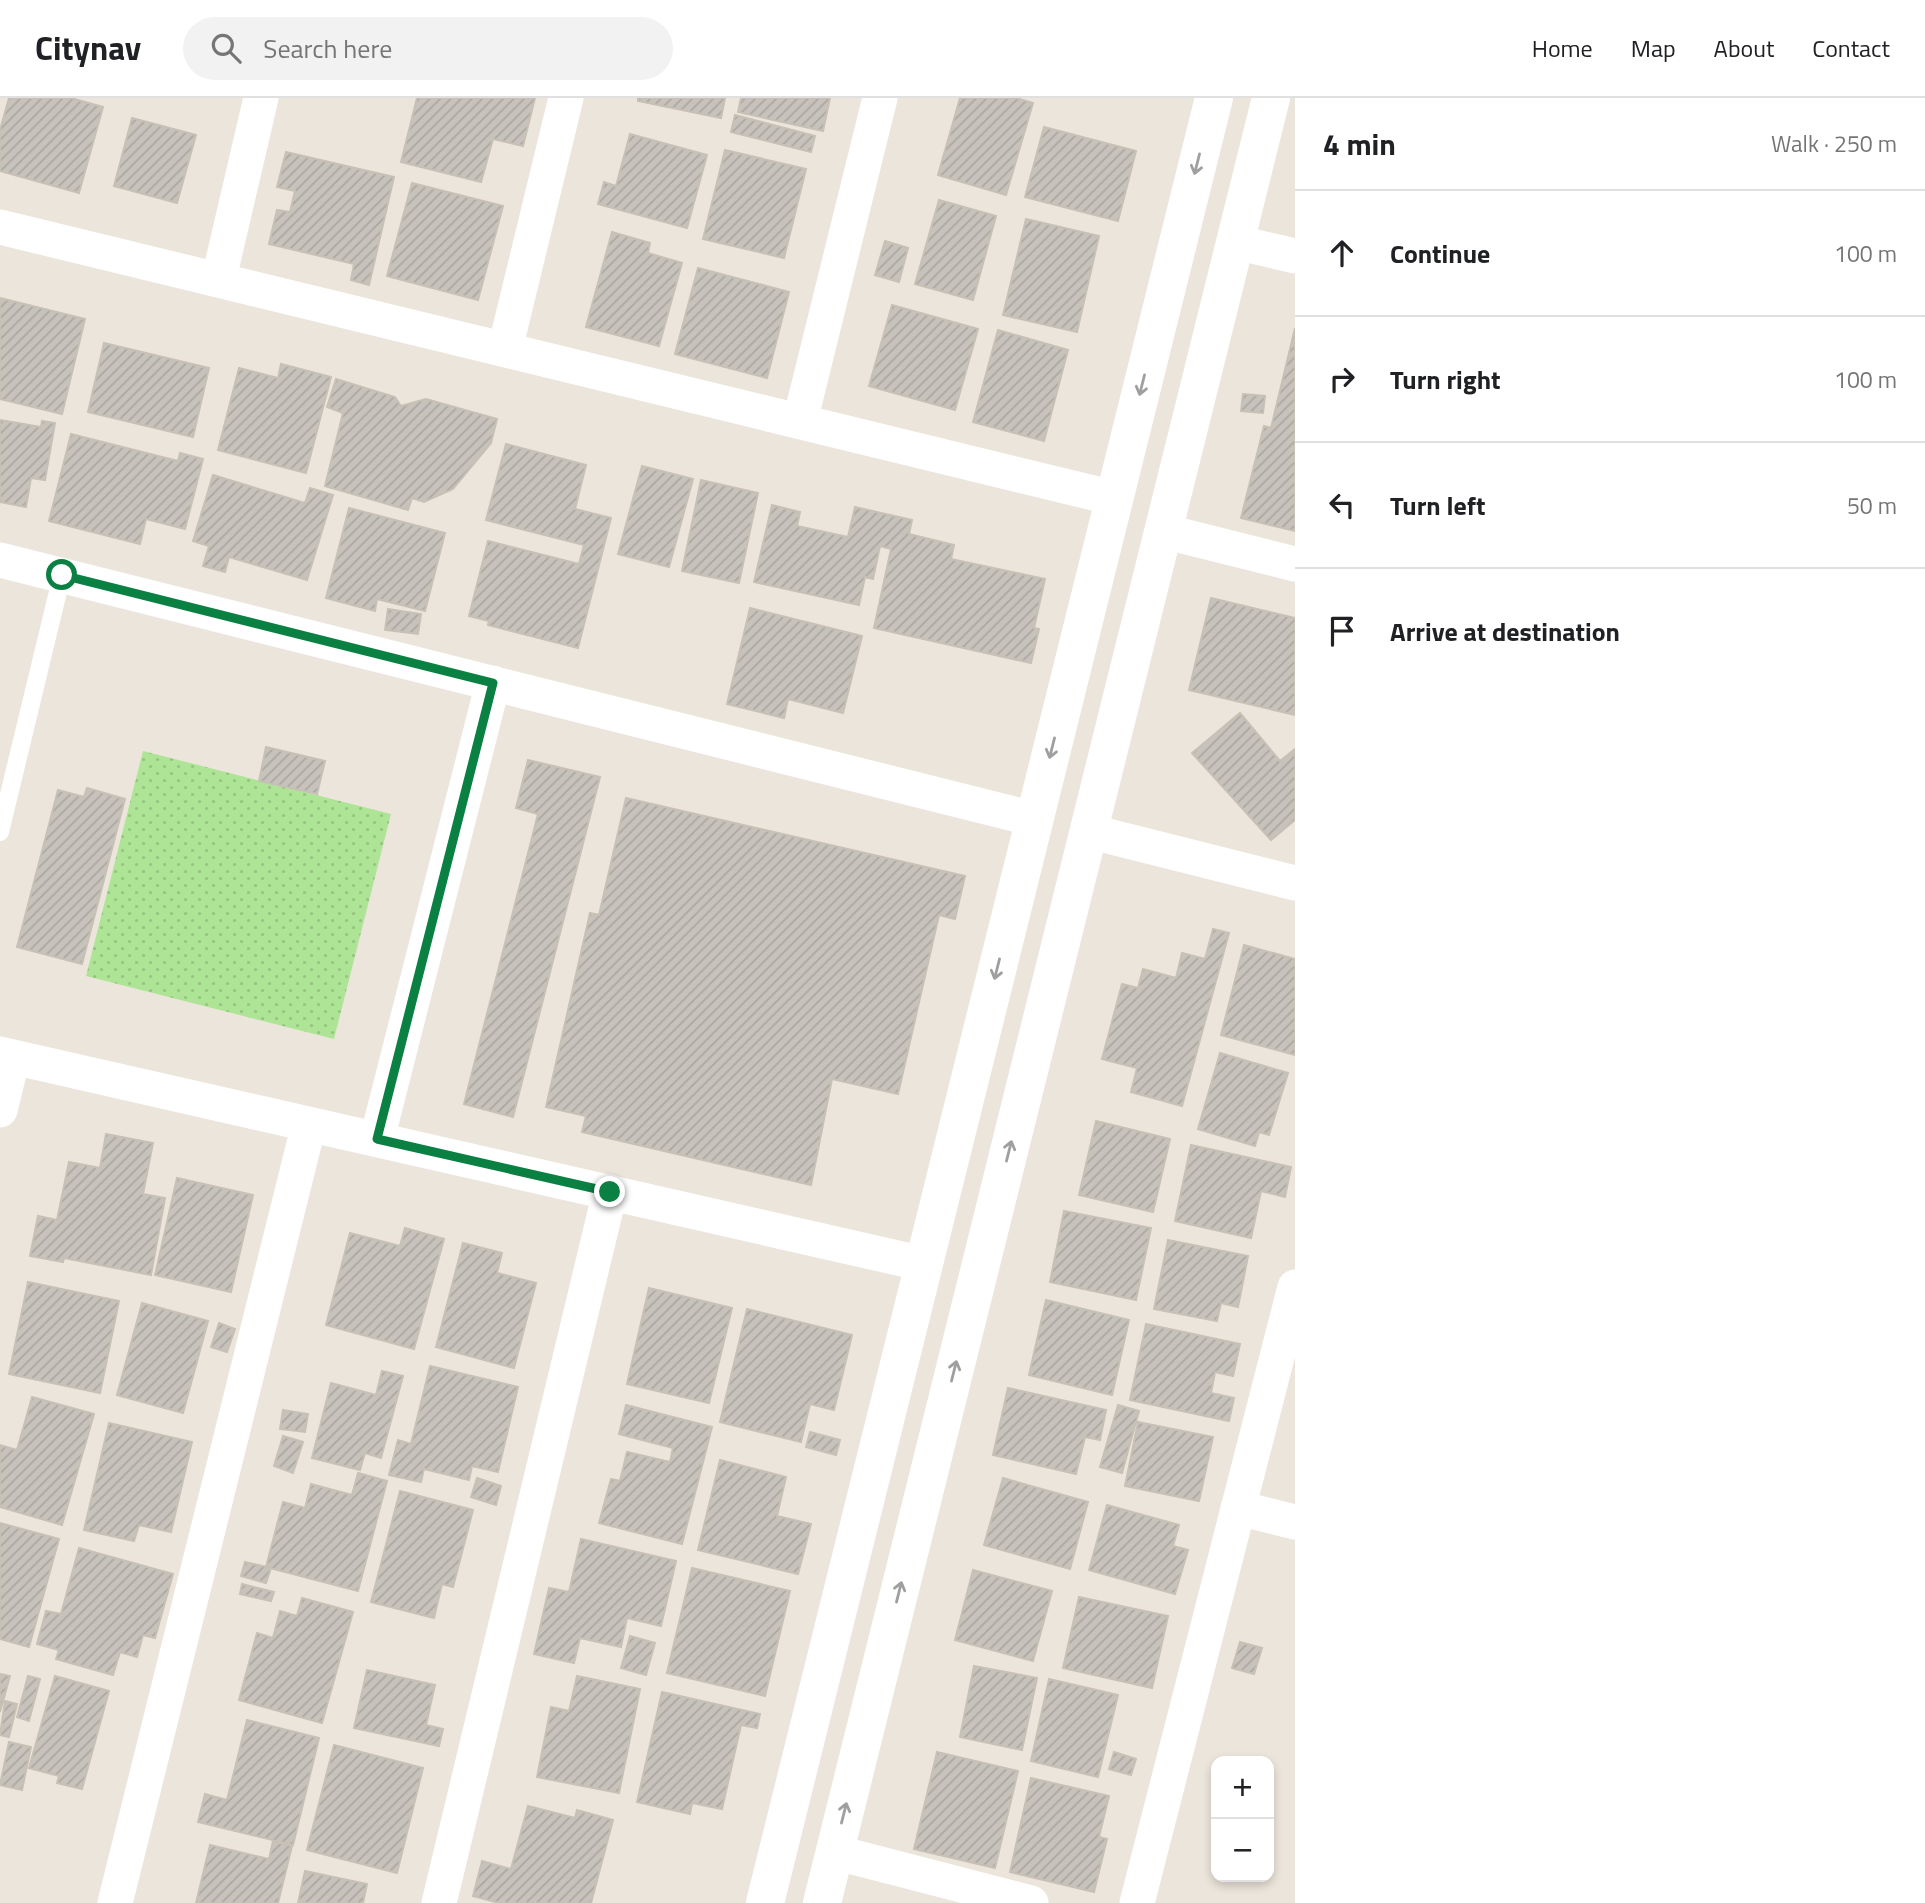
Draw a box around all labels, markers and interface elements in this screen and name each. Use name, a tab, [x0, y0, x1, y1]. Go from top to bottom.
search box	[183, 17, 673, 80]
text: Citynav	[35, 23, 141, 73]
icon: search	[207, 29, 245, 67]
text: Search here	[263, 29, 392, 68]
text: Home	[1532, 30, 1593, 66]
text: Map	[1631, 30, 1676, 66]
text: About	[1714, 30, 1774, 66]
text: Contact	[1812, 30, 1890, 66]
text: 4 min	[1323, 121, 1396, 167]
text: Walk · 250 m	[1771, 126, 1897, 161]
one-way arrow	[1190, 152, 1203, 175]
icon: ahead	[1323, 234, 1361, 272]
text: Continue	[1390, 234, 1490, 273]
text: 100 m	[1834, 236, 1897, 271]
icon: right	[1323, 360, 1361, 398]
text: Turn right	[1390, 360, 1501, 399]
text: 100 m	[1834, 362, 1897, 397]
one-way arrow	[1135, 373, 1148, 396]
icon: left	[1323, 486, 1361, 524]
text: Turn left	[1390, 486, 1485, 525]
text: 50 m	[1847, 488, 1897, 523]
route start	[46, 559, 77, 590]
icon: arrive	[1323, 612, 1361, 650]
text: Arrive at destination	[1390, 612, 1620, 651]
one-way arrow	[1045, 737, 1058, 759]
one-way arrow	[990, 957, 1003, 980]
one-way arrow	[1003, 1140, 1016, 1163]
route end	[594, 1176, 625, 1207]
one-way arrow	[948, 1361, 961, 1383]
one-way arrow	[893, 1581, 906, 1604]
map controls	[1211, 1756, 1274, 1882]
button: +	[1211, 1756, 1274, 1819]
one-way arrow	[838, 1802, 851, 1825]
button: −	[1211, 1819, 1274, 1882]

